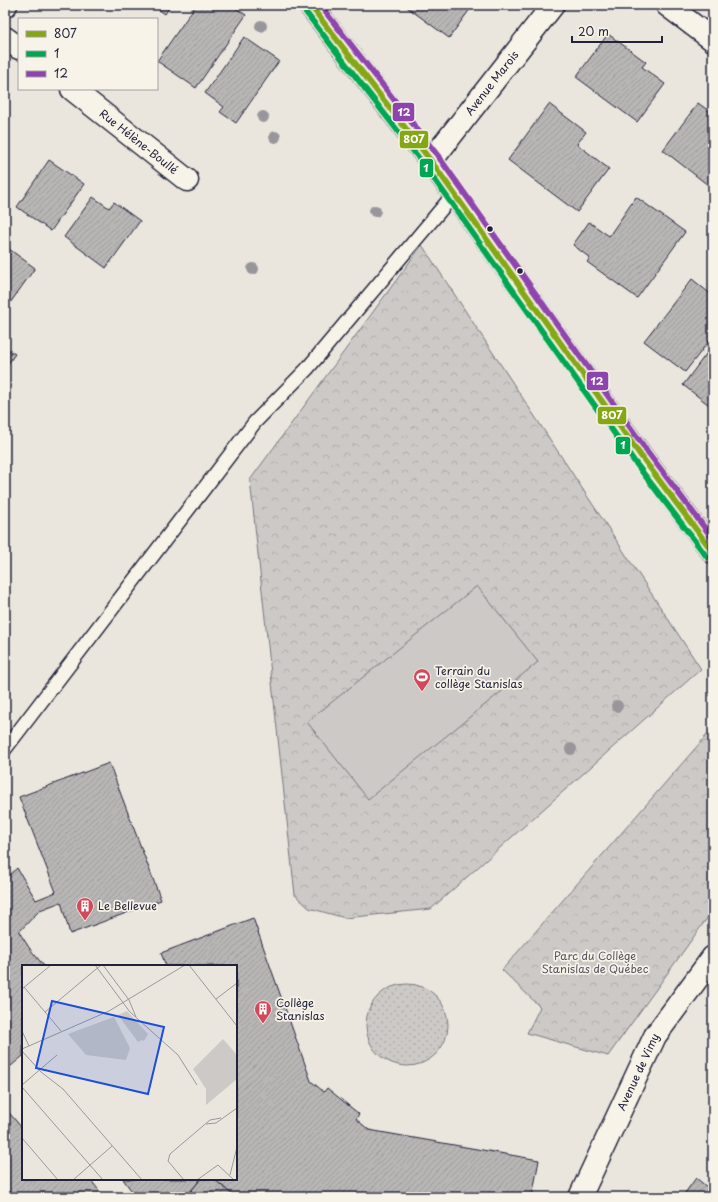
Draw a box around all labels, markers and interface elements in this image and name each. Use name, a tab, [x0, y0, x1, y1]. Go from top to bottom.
legend	[18, 18, 158, 90]
scale bar	[572, 18, 662, 44]
text: 20 m	[578, 22, 609, 40]
text: 807	[54, 24, 77, 42]
text: 1	[54, 44, 59, 62]
street label: Avenue Marois	[461, 47, 522, 119]
text: 12	[54, 64, 68, 82]
line badge: 12	[392, 102, 415, 122]
text: 12	[398, 103, 411, 120]
street label: Rue Hélène-Boullé	[96, 105, 182, 178]
line badge: 807	[399, 130, 429, 149]
text: 807	[403, 130, 425, 147]
line badge: 1	[419, 158, 434, 178]
text: 1	[423, 159, 429, 176]
unlabelled marker	[485, 224, 495, 234]
unlabelled marker	[515, 266, 525, 276]
line badge: 12	[586, 371, 609, 391]
text: 12	[591, 372, 604, 389]
line badge: 807	[597, 406, 627, 425]
text: 807	[601, 406, 623, 423]
line badge: 1	[615, 436, 631, 455]
text: 1	[620, 436, 626, 453]
place label: Terrain du collège Stanislas	[435, 662, 522, 692]
sports icon: Terrain du collège Stanislas	[412, 667, 432, 692]
building icon: Le Bellevue	[75, 896, 95, 921]
place label: Le Bellevue	[98, 897, 157, 914]
park label: Parc du Collège Stanislas de Québec	[541, 947, 649, 977]
inset map	[22, 965, 237, 1180]
place label: Collège Stanislas	[276, 994, 325, 1024]
building icon: Collège Stanislas	[253, 999, 273, 1024]
street label: Avenue de Vimy	[613, 1030, 663, 1113]

